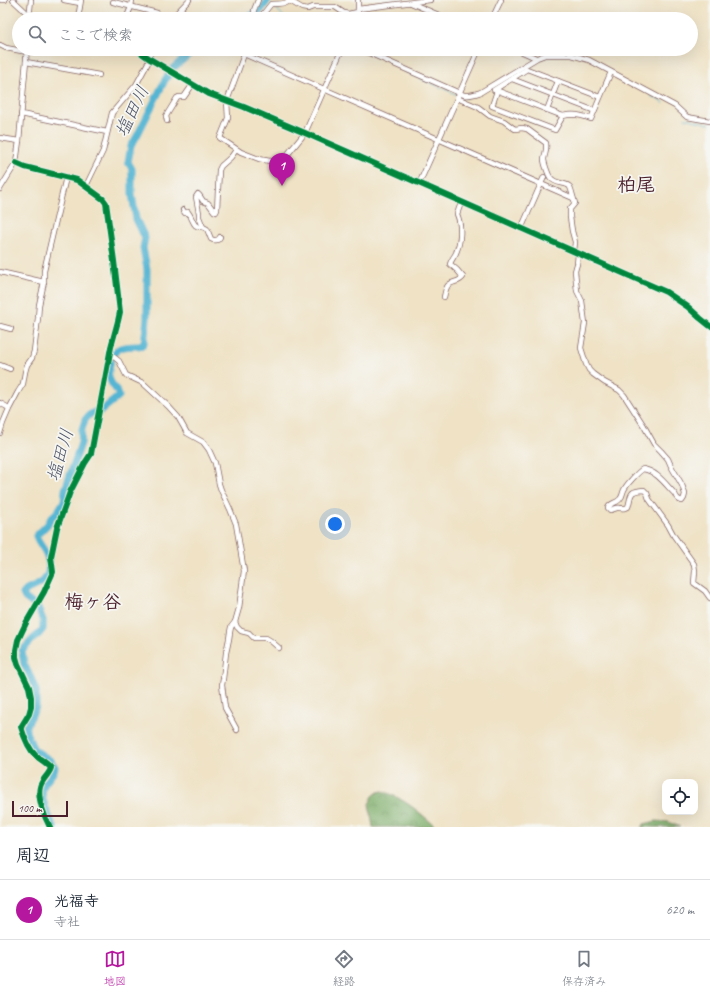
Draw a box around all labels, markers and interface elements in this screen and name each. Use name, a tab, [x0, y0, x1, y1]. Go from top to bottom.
search box	[12, 12, 698, 56]
icon: search	[26, 23, 48, 45]
text: ここで検索	[58, 26, 133, 45]
water label: 塩田川	[110, 82, 154, 140]
pin: 1	[269, 153, 295, 186]
district label: 柏尾	[617, 173, 655, 197]
water label: 塩田川	[42, 426, 78, 484]
your location	[325, 514, 345, 534]
district label: 梅ヶ谷	[64, 590, 122, 614]
map controls	[662, 779, 698, 815]
button: locate	[662, 779, 698, 815]
scale bar	[12, 799, 68, 818]
text: 100 m	[18, 801, 42, 815]
text: 周辺	[16, 845, 50, 866]
text: 光福寺	[54, 892, 99, 911]
text: 1	[26, 902, 32, 918]
text: 620 m	[666, 902, 694, 918]
text: 寺社	[54, 914, 80, 930]
tab: 地図	[104, 948, 126, 988]
tab: 経路	[333, 948, 355, 988]
tab: 保存済み	[562, 948, 606, 988]

